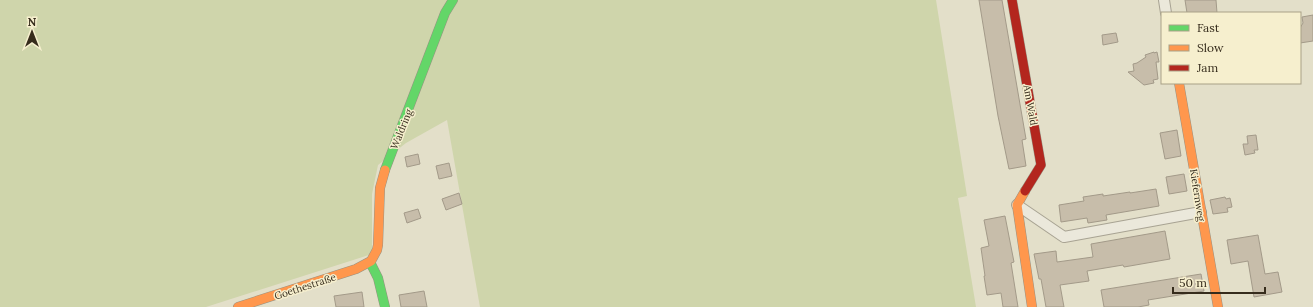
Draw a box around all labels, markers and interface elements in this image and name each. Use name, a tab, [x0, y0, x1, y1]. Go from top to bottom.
north arrow	[12, 12, 52, 52]
legend	[1161, 12, 1301, 84]
text: N	[28, 15, 37, 29]
text: Fast	[1197, 20, 1220, 35]
text: Slow	[1197, 40, 1224, 55]
text: Jam	[1196, 60, 1218, 75]
street label: Am Wald	[1020, 83, 1040, 127]
street label: Waldring	[388, 107, 416, 151]
street label: Kiefernweg	[1187, 168, 1208, 223]
scale bar	[1173, 269, 1265, 295]
street label: Goethestraße	[273, 270, 338, 303]
text: 50 m	[1179, 275, 1207, 290]

